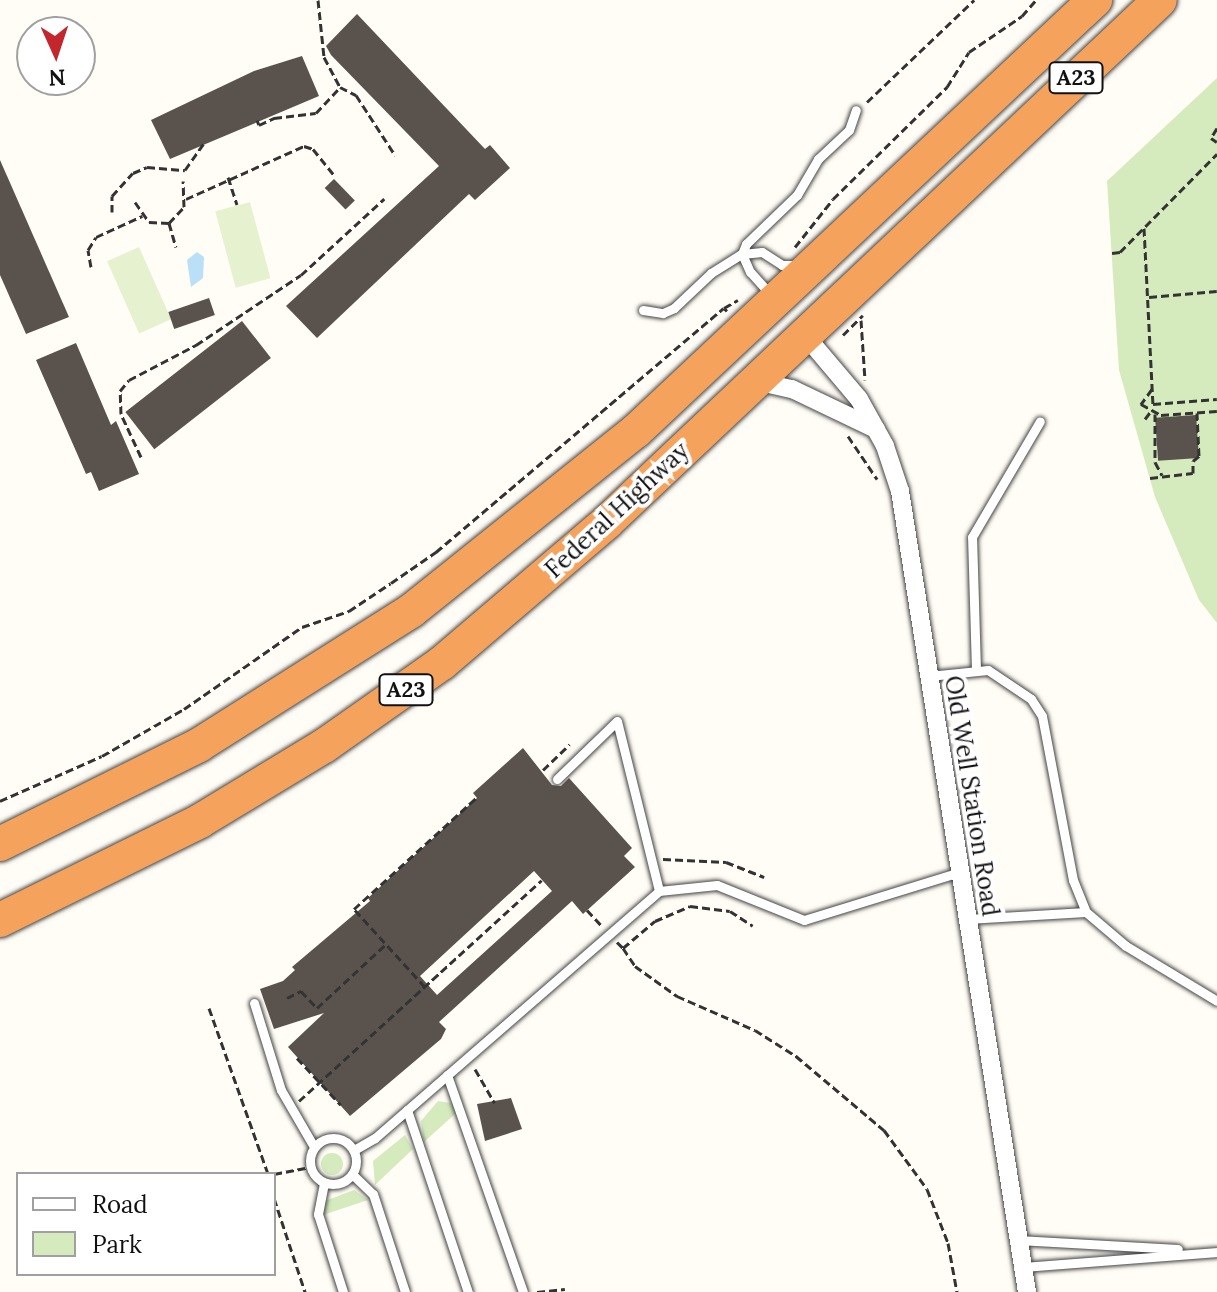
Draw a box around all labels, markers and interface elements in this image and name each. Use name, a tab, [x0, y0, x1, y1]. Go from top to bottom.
north arrow	[16, 16, 96, 96]
road number: A23	[1048, 60, 1104, 96]
text: N	[48, 64, 66, 92]
street label: Federal Highway	[539, 436, 695, 584]
road number: A23	[378, 672, 434, 708]
street label: Old Well Station Road	[939, 674, 1005, 918]
legend	[16, 1172, 276, 1276]
text: Road	[92, 1189, 148, 1220]
text: Park	[92, 1229, 142, 1260]

